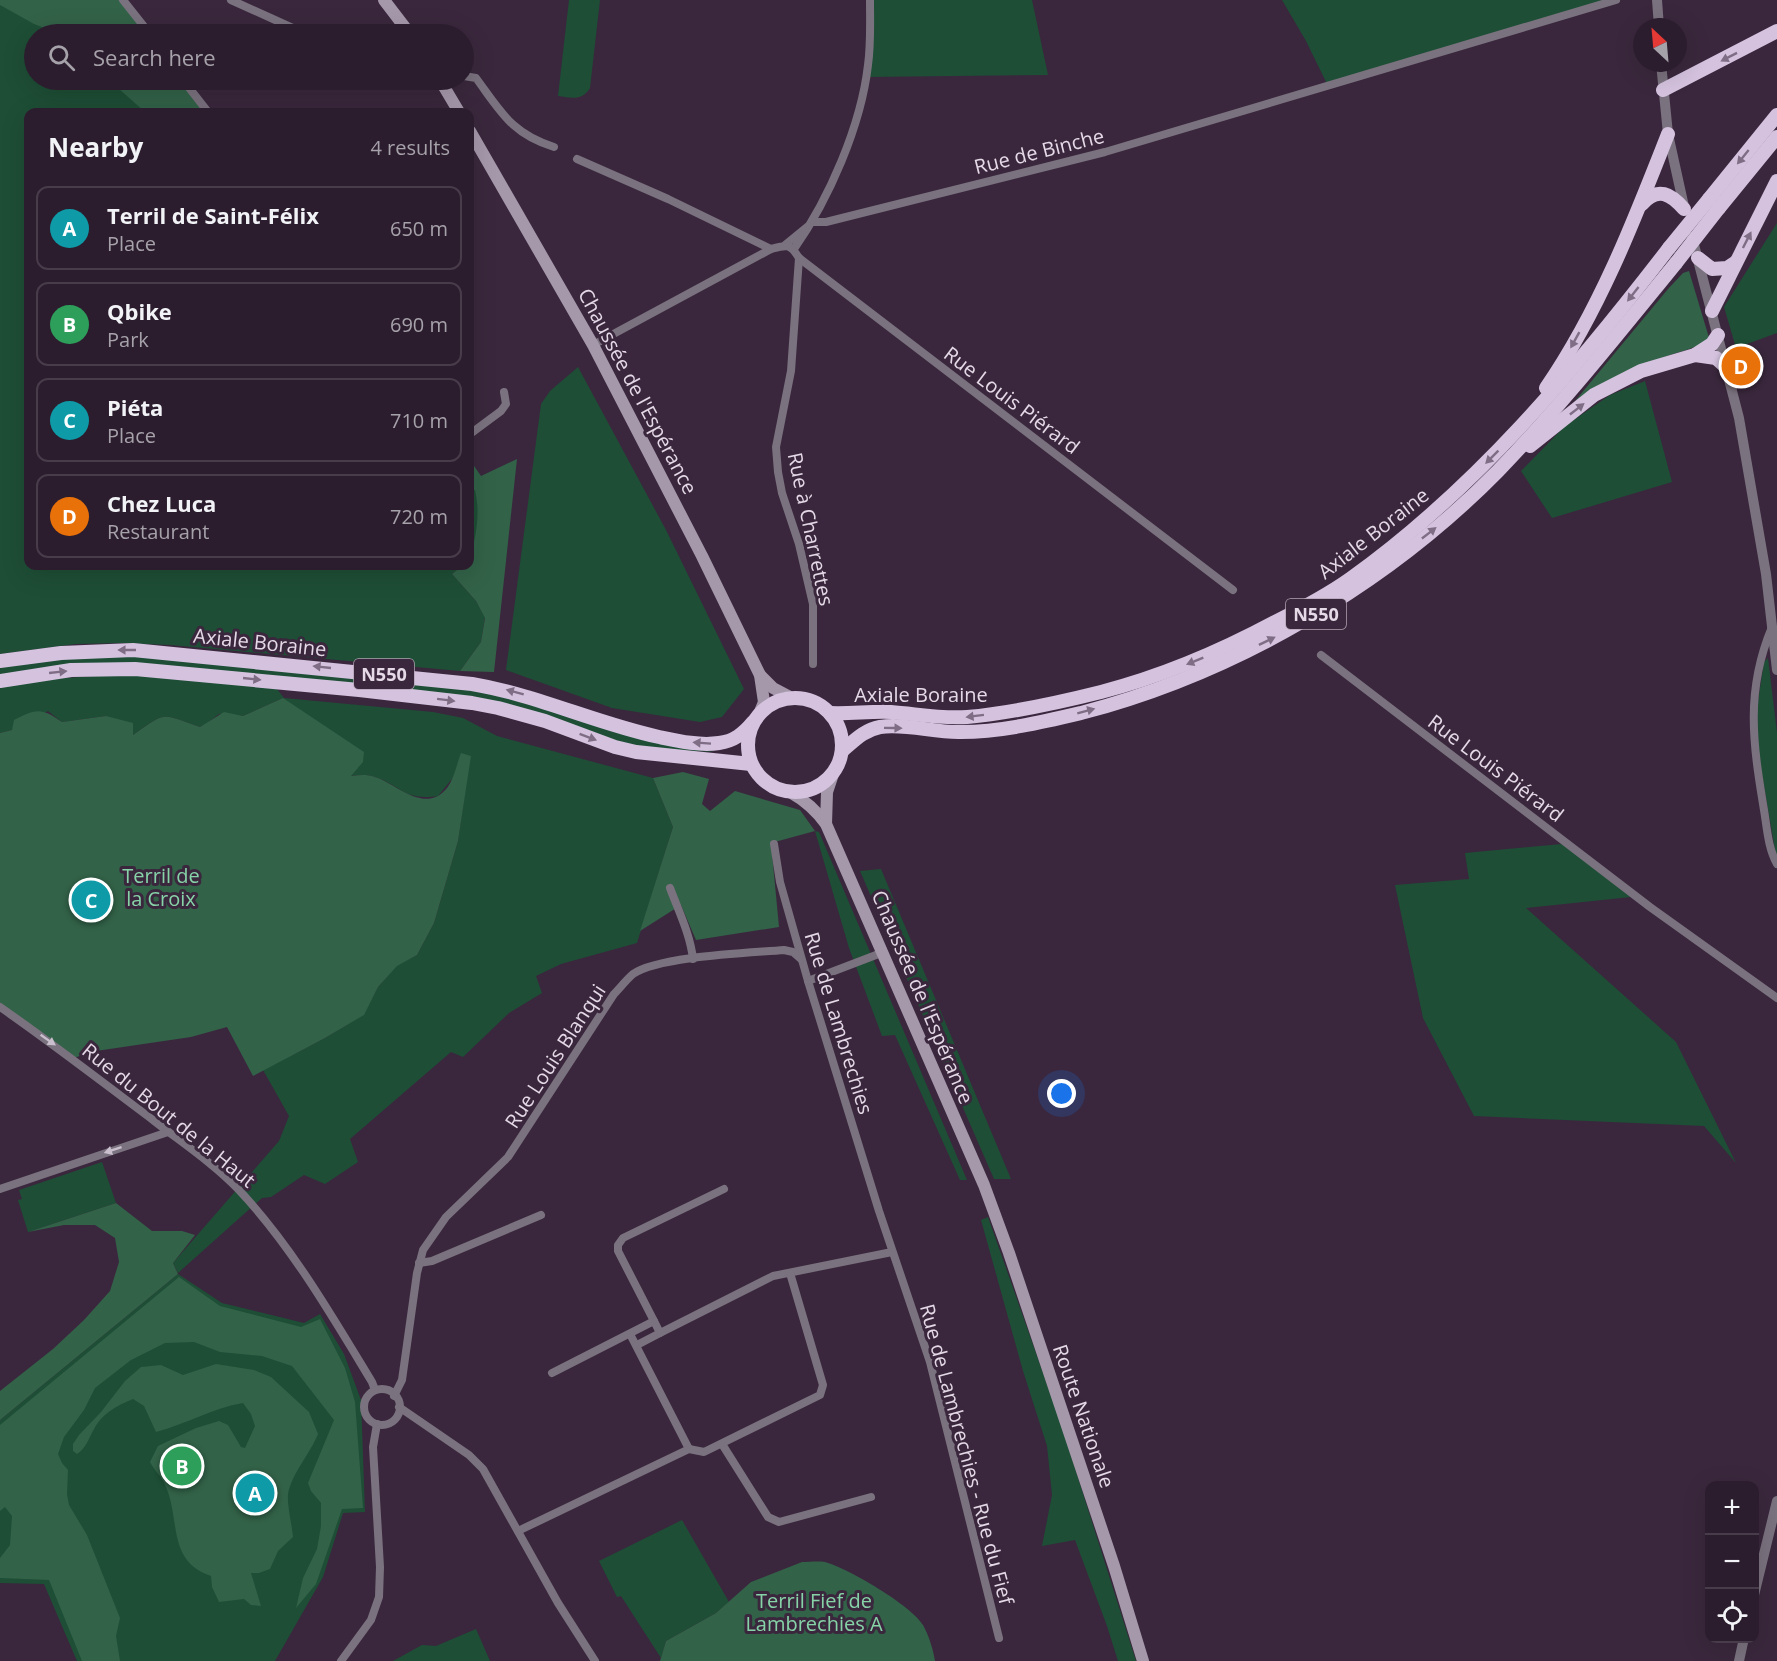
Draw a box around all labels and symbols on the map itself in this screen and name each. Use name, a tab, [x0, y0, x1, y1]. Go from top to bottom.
north arrow	[1633, 18, 1687, 72]
one-way arrow	[1720, 52, 1737, 62]
street label: Rue de Binche	[971, 122, 1107, 180]
one-way arrow	[1737, 149, 1750, 165]
one-way arrow	[1742, 231, 1752, 248]
street label: Chaussée de l'Espérance	[572, 283, 704, 499]
one-way arrow	[1628, 287, 1640, 302]
one-way arrow	[1570, 332, 1580, 349]
street label: Rue Louis Piérard	[939, 340, 1085, 460]
pin: D	[1722, 344, 1760, 388]
one-way arrow	[1569, 403, 1585, 416]
street label: Rue à Charrettes	[782, 450, 840, 608]
one-way arrow	[1485, 450, 1499, 464]
street label: Axiale Boraine	[1312, 481, 1434, 585]
one-way arrow	[1421, 526, 1437, 539]
road number: N550	[1286, 599, 1346, 629]
street label: Axiale Boraine	[192, 622, 328, 662]
one-way arrow	[1259, 636, 1276, 645]
one-way arrow	[118, 645, 137, 655]
one-way arrow	[1185, 656, 1203, 666]
road number: N550	[354, 659, 414, 689]
one-way arrow	[312, 662, 331, 672]
one-way arrow	[48, 667, 67, 677]
one-way arrow	[243, 674, 262, 684]
street label: Axiale Boraine	[854, 681, 988, 708]
one-way arrow	[506, 687, 524, 697]
one-way arrow	[437, 695, 456, 705]
one-way arrow	[1077, 706, 1095, 715]
street label: Rue Louis Piérard	[1423, 708, 1569, 828]
one-way arrow	[966, 711, 985, 721]
one-way arrow	[884, 723, 903, 732]
one-way arrow	[579, 733, 597, 742]
one-way arrow	[693, 738, 712, 748]
park label: Terril de la Croix	[122, 862, 200, 912]
pin: C	[72, 878, 110, 922]
street label: Chaussée de l'Espérance	[866, 886, 980, 1108]
street label: Rue de Lambrechies	[798, 929, 880, 1117]
street label: Rue Louis Blanqui	[498, 979, 612, 1133]
one-way arrow	[40, 1034, 56, 1045]
street label: Rue du Bout de la Haut	[77, 1037, 261, 1193]
your location	[1047, 1079, 1076, 1108]
one-way arrow	[104, 1146, 122, 1155]
street label: Rue de Lambrechies - Rue du Fief	[914, 1301, 1020, 1608]
street label: Route Nationale	[1047, 1341, 1121, 1491]
pin: B	[162, 1444, 201, 1488]
pin: A	[236, 1470, 274, 1516]
park label: Terril Fief de Lambrechies A	[745, 1587, 883, 1637]

